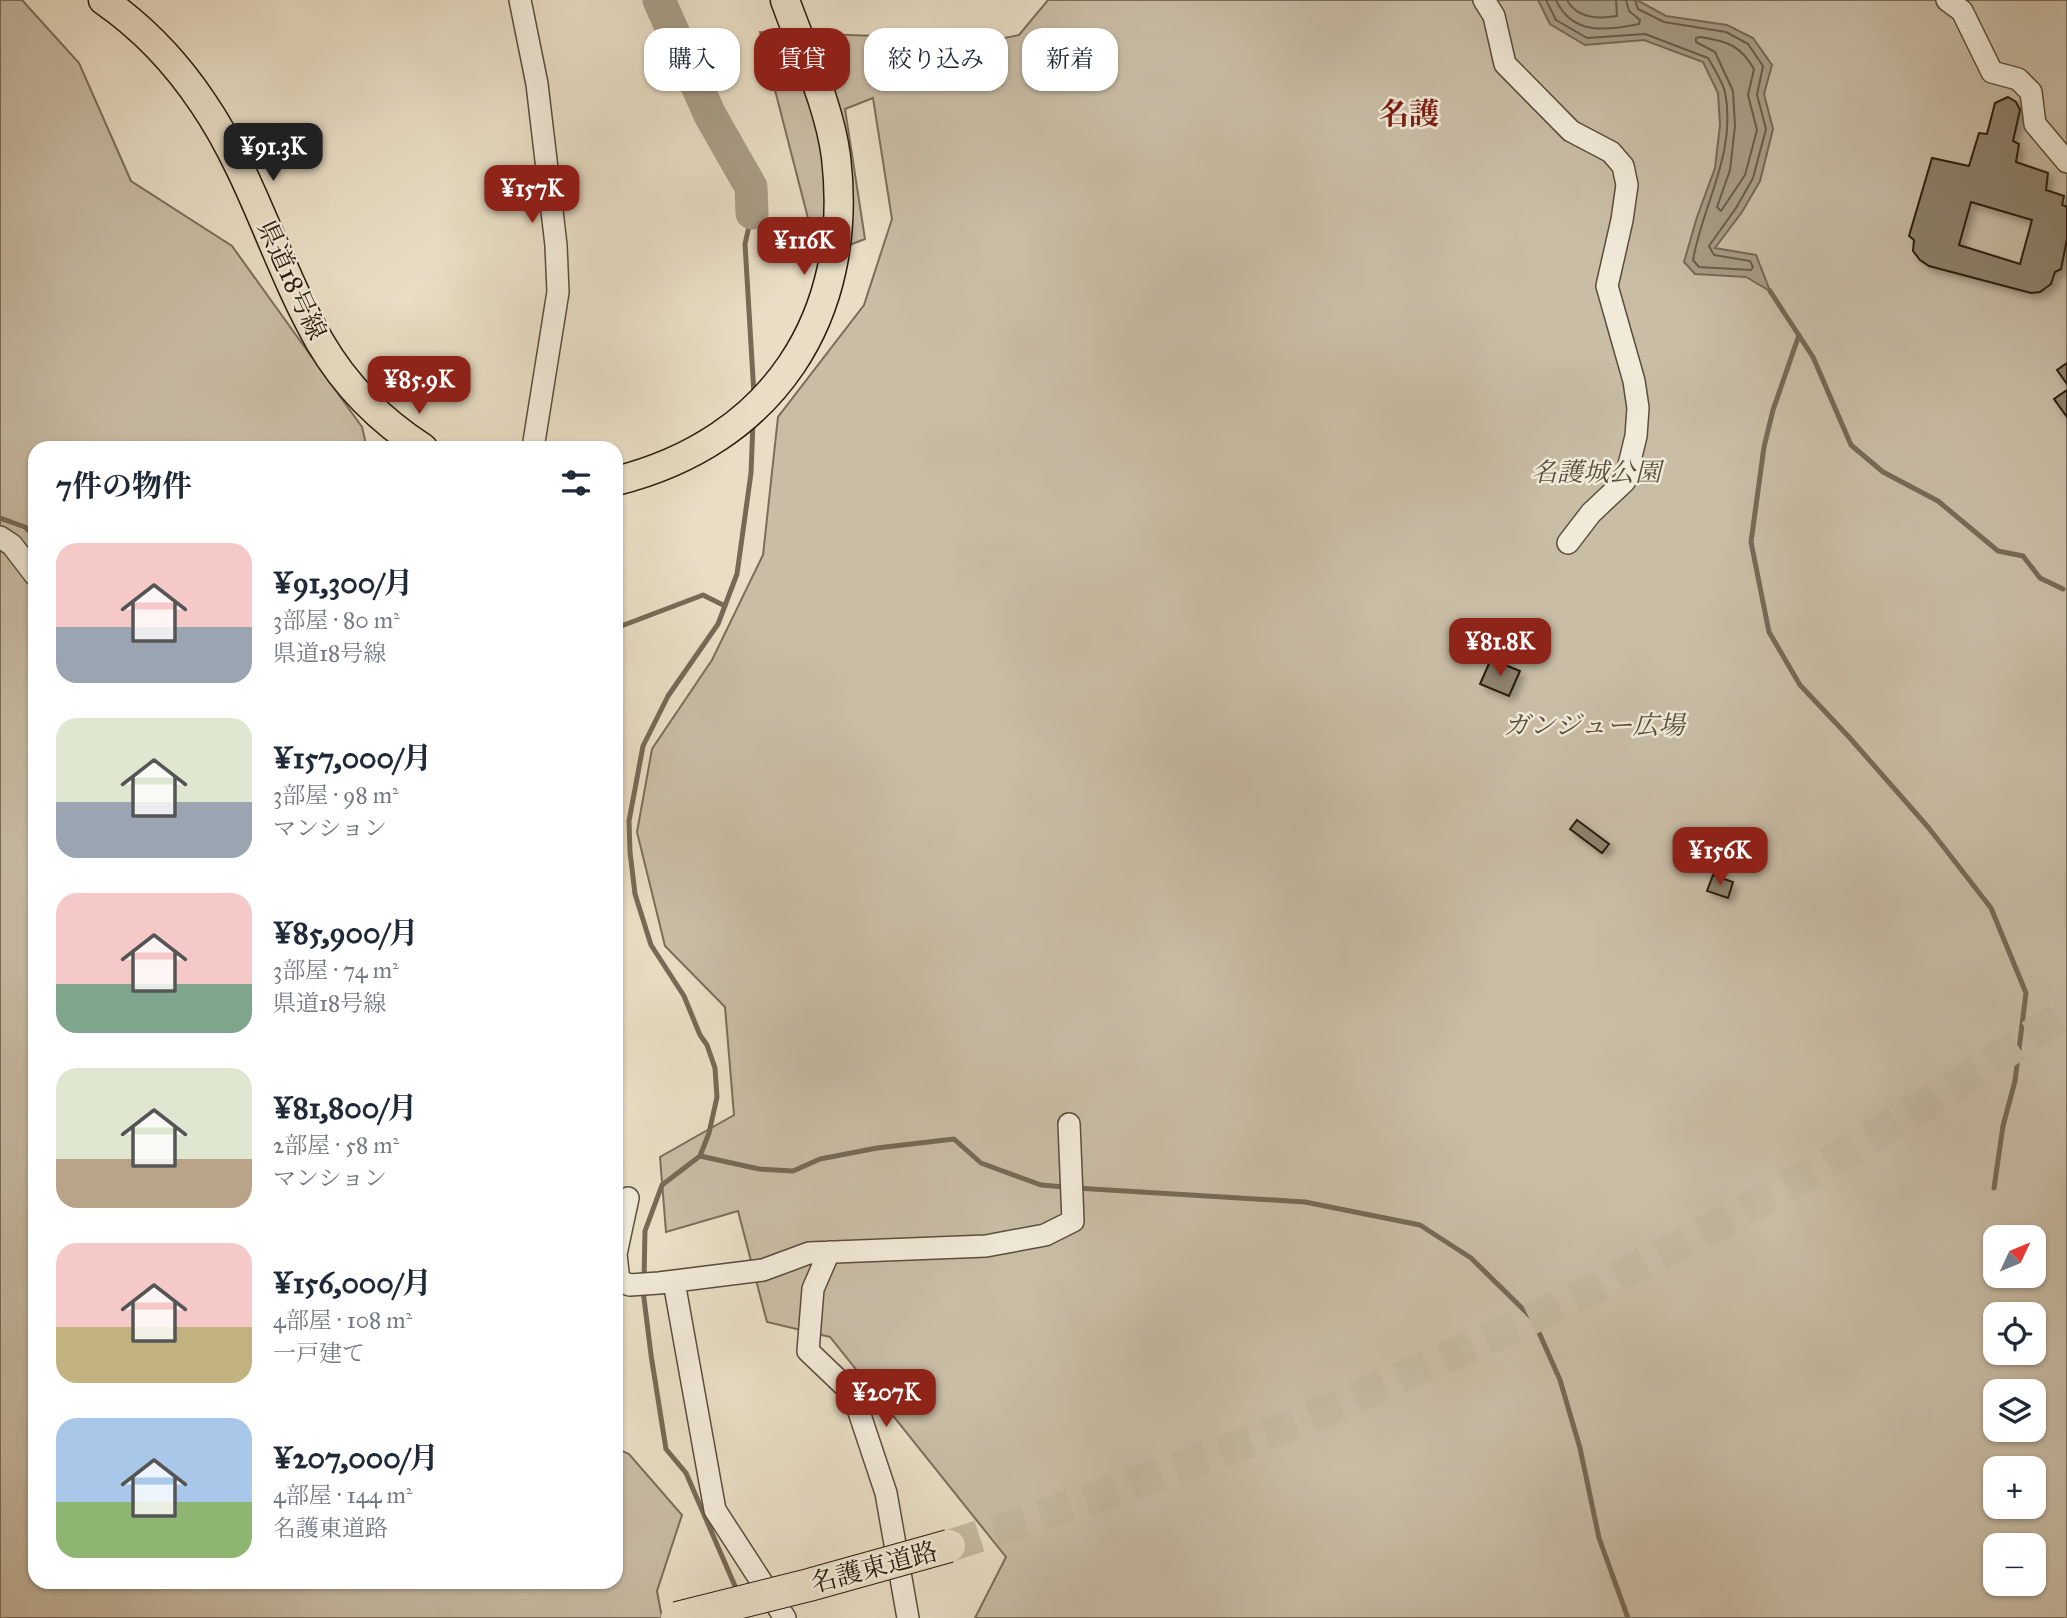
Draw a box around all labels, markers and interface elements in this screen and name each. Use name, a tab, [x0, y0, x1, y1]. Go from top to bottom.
chip: 購入	[644, 28, 740, 91]
chip: 賃貸	[754, 28, 850, 91]
chip: 絞り込み	[864, 28, 1008, 91]
chip: 新着	[1022, 28, 1118, 91]
district label: 名護	[1379, 96, 1439, 132]
pin: ¥91.3K	[216, 124, 330, 183]
text: ¥91.3K	[240, 132, 306, 160]
pin: ¥157K	[483, 166, 581, 225]
text: ¥157K	[500, 174, 564, 202]
street label: 県道18号線	[250, 215, 334, 345]
pin: ¥116K	[755, 218, 853, 277]
text: ¥116K	[773, 226, 835, 254]
pin: ¥85.9K	[362, 356, 476, 416]
text: ¥85.9K	[384, 365, 454, 393]
park label: 名護城公園	[1531, 456, 1665, 488]
icon: filters	[557, 464, 595, 502]
text: 7件の物件	[56, 468, 192, 504]
text: ¥91,300/月	[273, 565, 413, 601]
icon: home	[112, 571, 196, 655]
text: 3部屋 · 80 m²	[273, 606, 400, 634]
pin: ¥81.8K	[1443, 618, 1557, 678]
text: ¥81.8K	[1465, 627, 1535, 655]
text: 県道18号線	[273, 639, 386, 667]
park label: ガンジュー広場	[1504, 709, 1686, 741]
text: ¥157,000/月	[273, 740, 432, 776]
icon: home	[112, 746, 196, 830]
text: 3部屋 · 98 m²	[273, 781, 399, 809]
text: マンション	[273, 814, 387, 842]
pin: ¥156K	[1671, 828, 1769, 887]
text: ¥156K	[1689, 836, 1751, 864]
text: ¥85,900/月	[273, 915, 419, 951]
icon: home	[112, 921, 196, 1005]
text: 3部屋 · 74 m²	[273, 956, 399, 984]
text: 県道18号線	[273, 989, 386, 1017]
text: ¥81,800/月	[273, 1090, 417, 1126]
icon: home	[112, 1096, 196, 1180]
text: 2部屋 · 58 m²	[273, 1131, 399, 1159]
text: マンション	[273, 1164, 387, 1192]
north arrow	[1983, 1225, 2046, 1288]
map controls	[1983, 1225, 2046, 1596]
text: ¥156,000/月	[273, 1265, 432, 1301]
icon: home	[112, 1271, 196, 1355]
button: locate	[1983, 1302, 2046, 1365]
text: 4部屋 · 108 m²	[273, 1306, 412, 1334]
text: 一戸建て	[273, 1339, 365, 1367]
pin: ¥207K	[837, 1370, 935, 1429]
text: ¥207K	[852, 1378, 920, 1406]
button: layers	[1983, 1379, 2046, 1442]
text: ¥207,000/月	[273, 1440, 439, 1476]
icon: home	[112, 1446, 196, 1530]
button: +	[1983, 1456, 2046, 1519]
text: 4部屋 · 144 m²	[273, 1481, 412, 1509]
text: 名護東道路	[273, 1514, 388, 1542]
button: −	[1983, 1533, 2046, 1596]
street label: 名護東道路	[807, 1535, 941, 1599]

